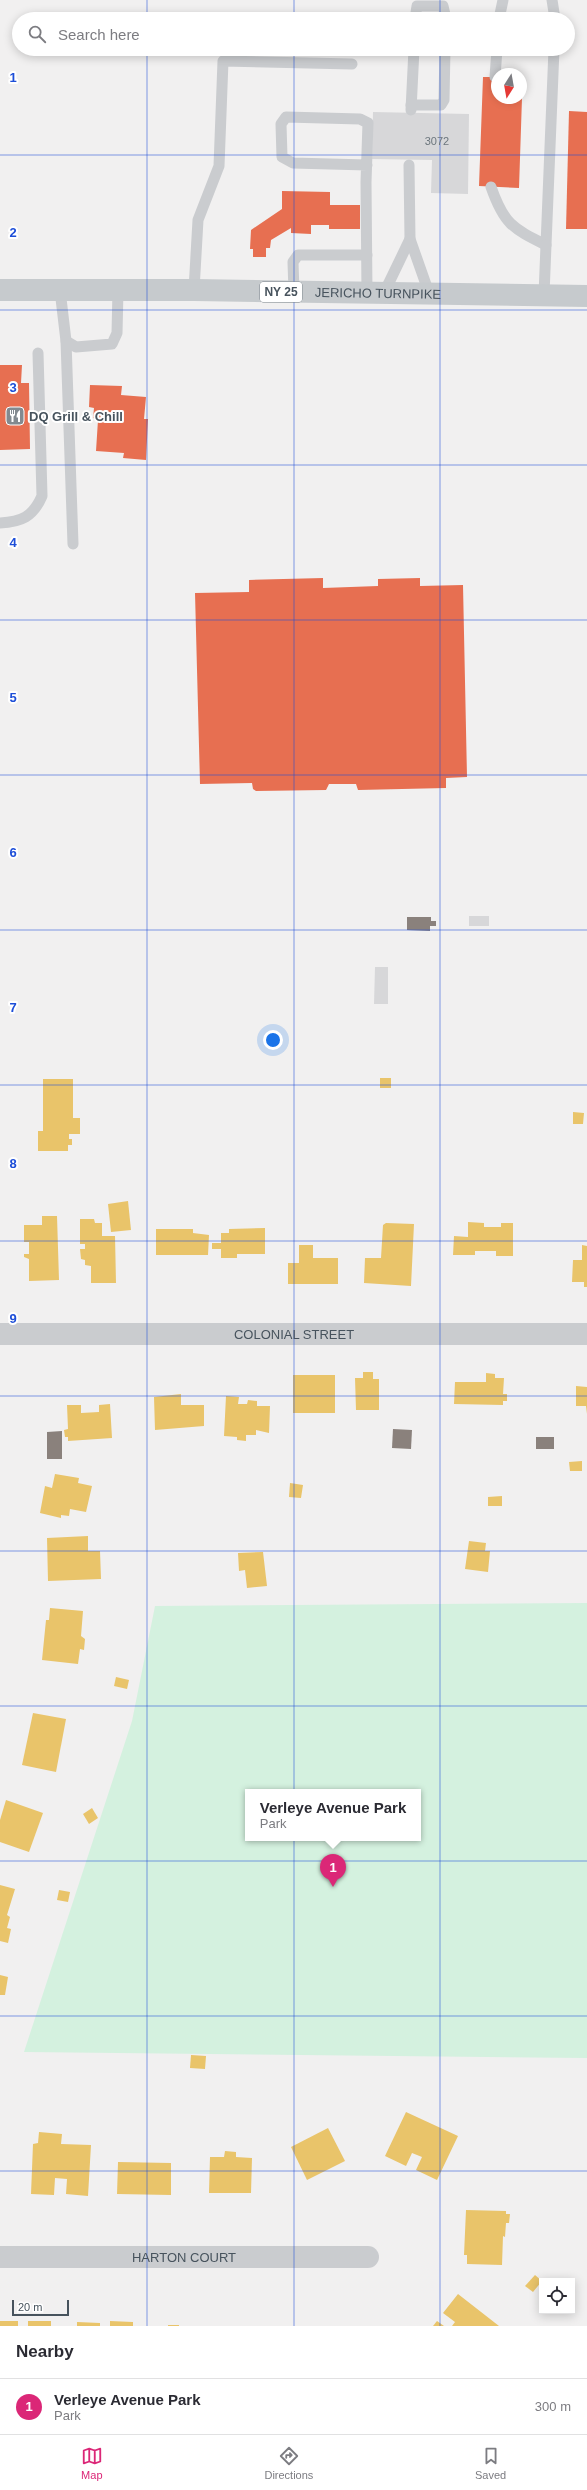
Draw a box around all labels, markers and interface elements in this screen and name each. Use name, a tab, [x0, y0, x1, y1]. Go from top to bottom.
search box	[12, 12, 575, 56]
icon: search	[26, 23, 48, 45]
text: Search here	[58, 26, 140, 43]
north arrow	[491, 68, 527, 104]
text: 1	[9, 70, 17, 85]
house number: 3072	[425, 135, 449, 147]
text: 2	[9, 225, 17, 240]
road number: NY 25	[260, 282, 302, 302]
street label: JERICHO TURNPIKE	[315, 285, 442, 302]
text: 3	[9, 380, 17, 395]
restaurant icon: DQ Grill & Chill	[4, 405, 26, 427]
place label: DQ Grill & Chill	[29, 409, 123, 424]
text: 4	[9, 535, 17, 550]
text: 5	[9, 690, 17, 705]
text: 6	[9, 845, 17, 860]
text: 7	[9, 1000, 17, 1015]
your location	[263, 1030, 283, 1050]
text: 8	[9, 1156, 17, 1171]
text: 9	[9, 1311, 17, 1326]
street label: COLONIAL STREET	[234, 1327, 354, 1342]
popup	[245, 1789, 421, 1841]
text: Verleye Avenue Park	[260, 1799, 406, 1816]
text: Park	[260, 1816, 286, 1831]
pin: 1	[320, 1854, 346, 1887]
street label: HARTON COURT	[132, 2250, 236, 2265]
map controls	[539, 2278, 575, 2314]
button: locate	[539, 2278, 575, 2314]
scale bar	[12, 2298, 69, 2317]
text: 20 m	[18, 2301, 42, 2313]
text: Nearby	[16, 2342, 74, 2361]
text: Verleye Avenue Park	[54, 2391, 200, 2408]
text: 1	[25, 2399, 33, 2414]
text: 300 m	[535, 2399, 571, 2414]
text: Park	[54, 2408, 81, 2423]
tab: Map	[81, 2445, 103, 2481]
tab: Directions	[264, 2445, 313, 2481]
tab: Saved	[475, 2445, 506, 2481]

